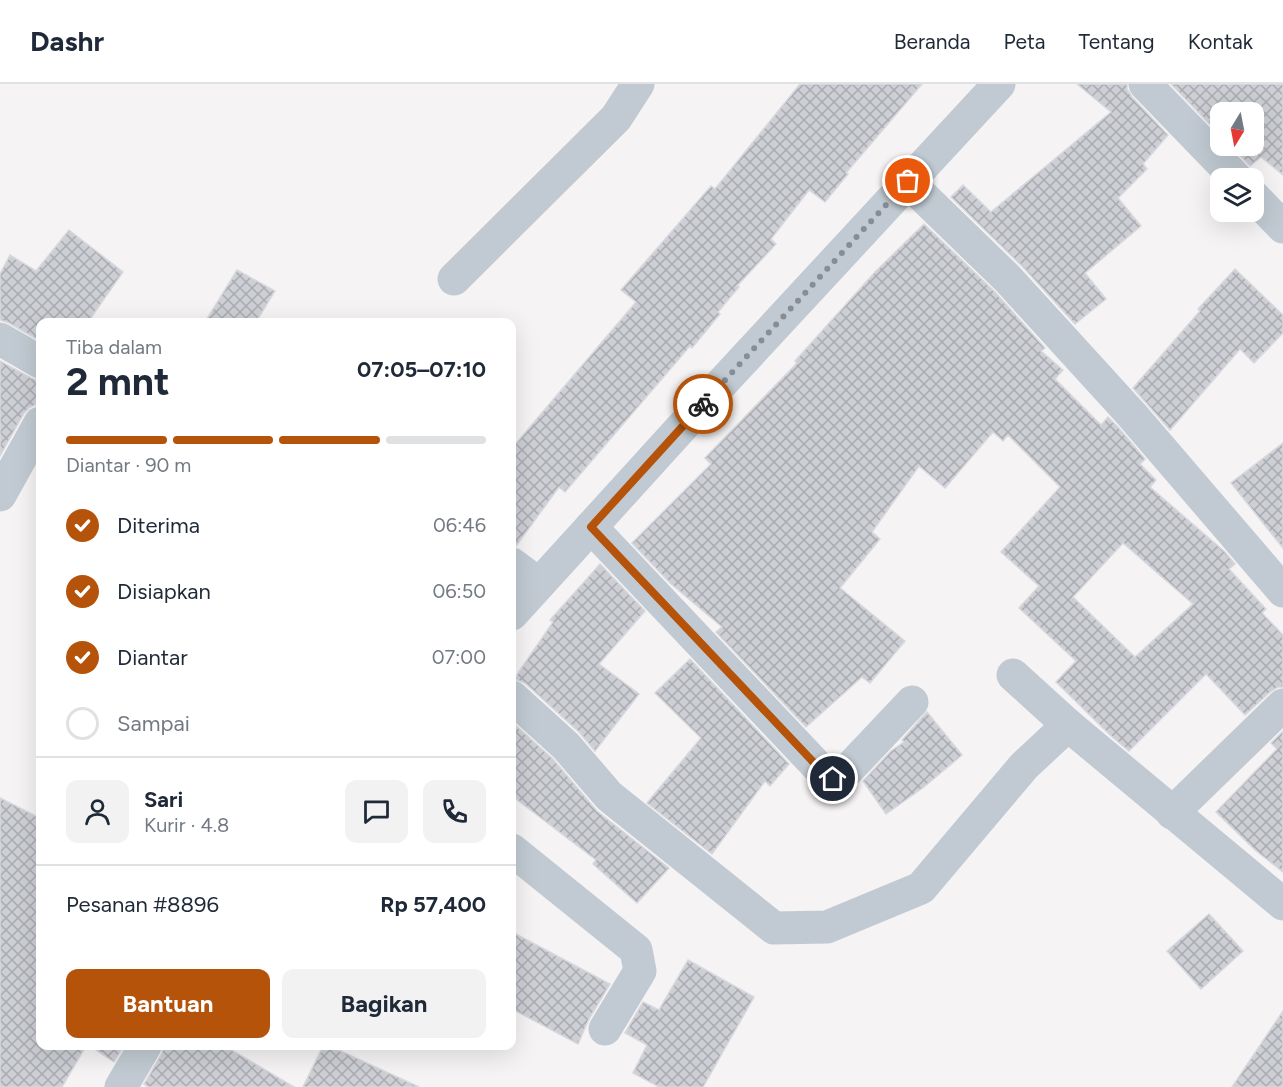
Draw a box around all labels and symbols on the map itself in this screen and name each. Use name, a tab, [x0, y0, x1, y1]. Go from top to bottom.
north arrow	[1210, 102, 1264, 156]
pin	[882, 155, 933, 206]
courier	[673, 374, 733, 434]
pin	[807, 753, 858, 804]

